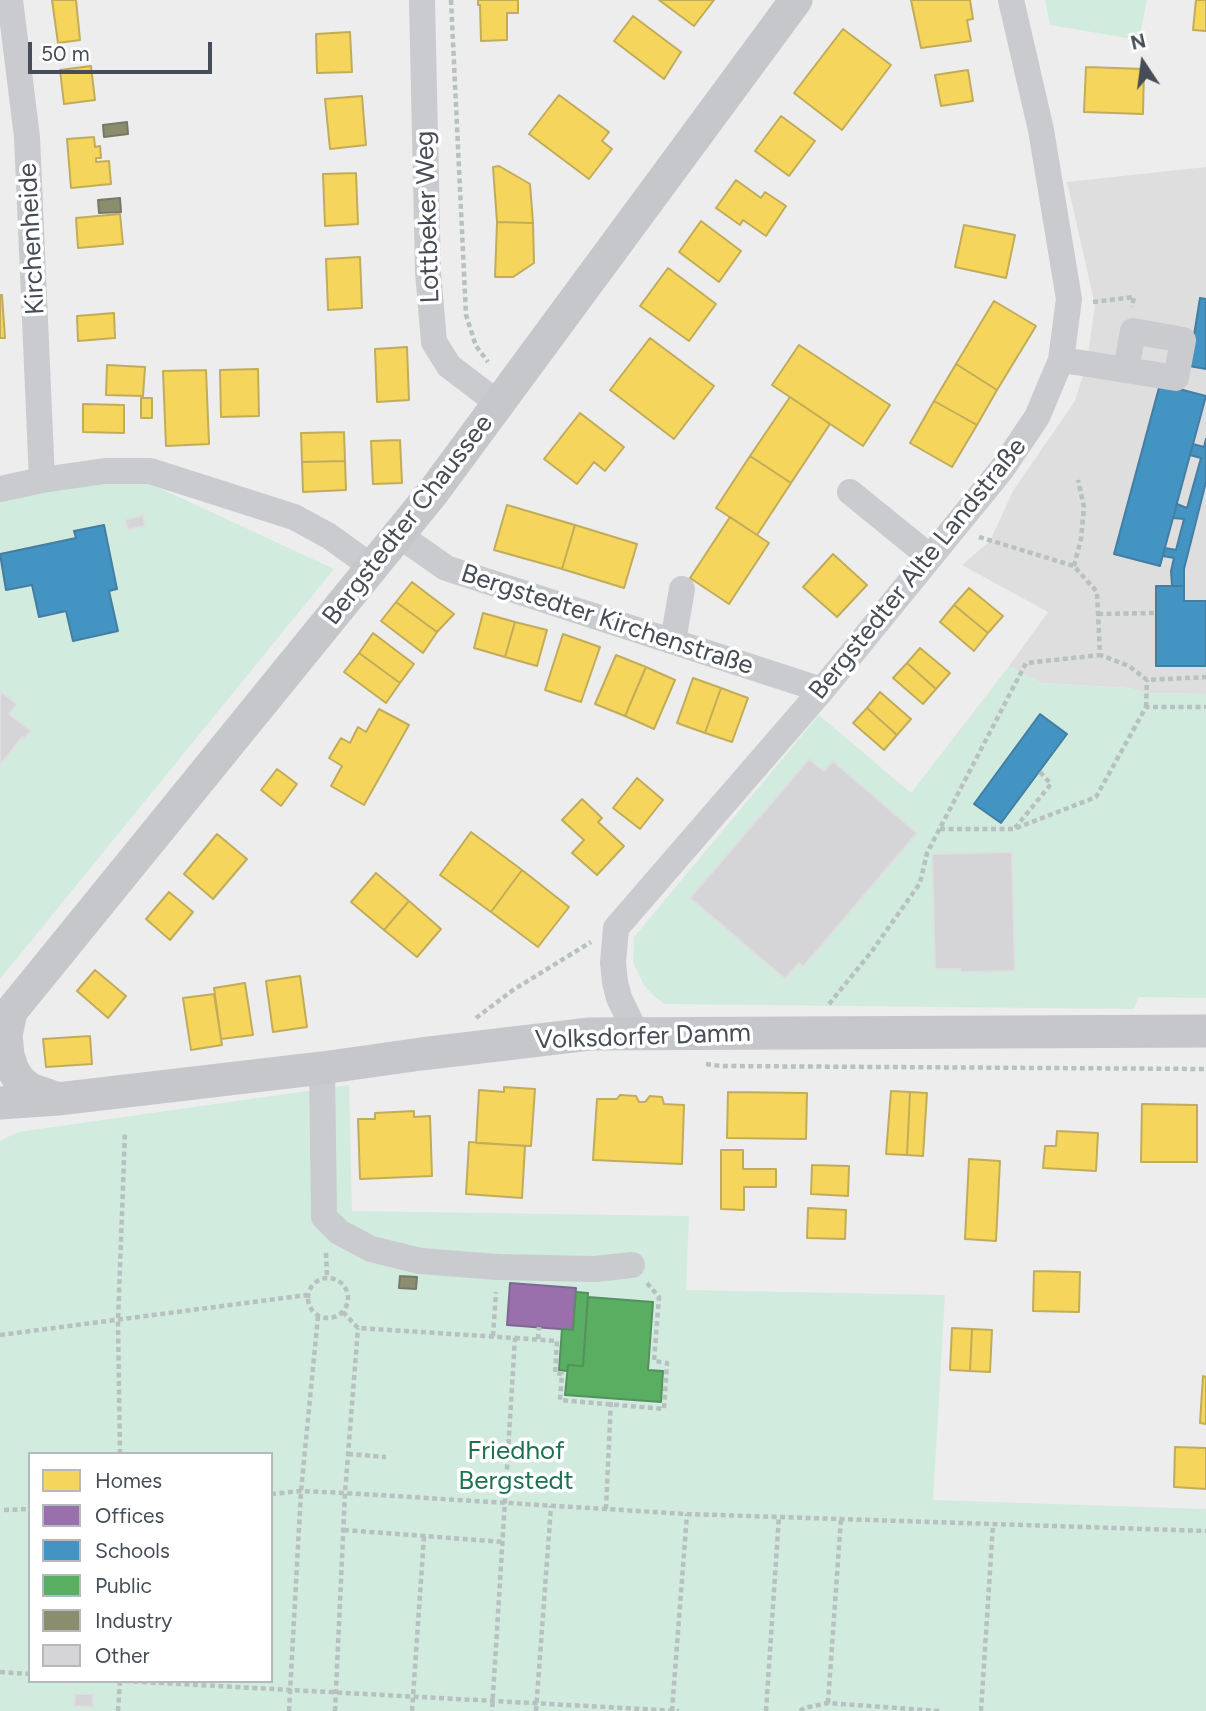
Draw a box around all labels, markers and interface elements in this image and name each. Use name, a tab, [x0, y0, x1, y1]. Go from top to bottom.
scale bar	[32, 28, 215, 72]
north arrow	[1108, 28, 1178, 98]
text: N	[1128, 29, 1148, 55]
text: 50 m	[41, 41, 90, 66]
street label: Lottbeker Weg	[409, 130, 447, 304]
street label: Kirchenheide	[12, 162, 52, 316]
street label: Bergstedter Chaussee	[316, 409, 500, 631]
street label: Bergstedter Alte Landstraße	[803, 432, 1033, 706]
street label: Bergstedter Kirchenstraße	[457, 558, 757, 682]
street label: Volksdorfer Damm	[535, 1018, 751, 1056]
park label: Friedhof Bergstedt	[458, 1435, 574, 1496]
legend	[28, 1452, 273, 1683]
text: Homes	[95, 1468, 162, 1493]
text: Offices	[95, 1503, 164, 1528]
text: Schools	[95, 1538, 170, 1563]
text: Public	[95, 1573, 152, 1598]
text: Industry	[95, 1608, 172, 1633]
text: Other	[95, 1643, 150, 1668]

